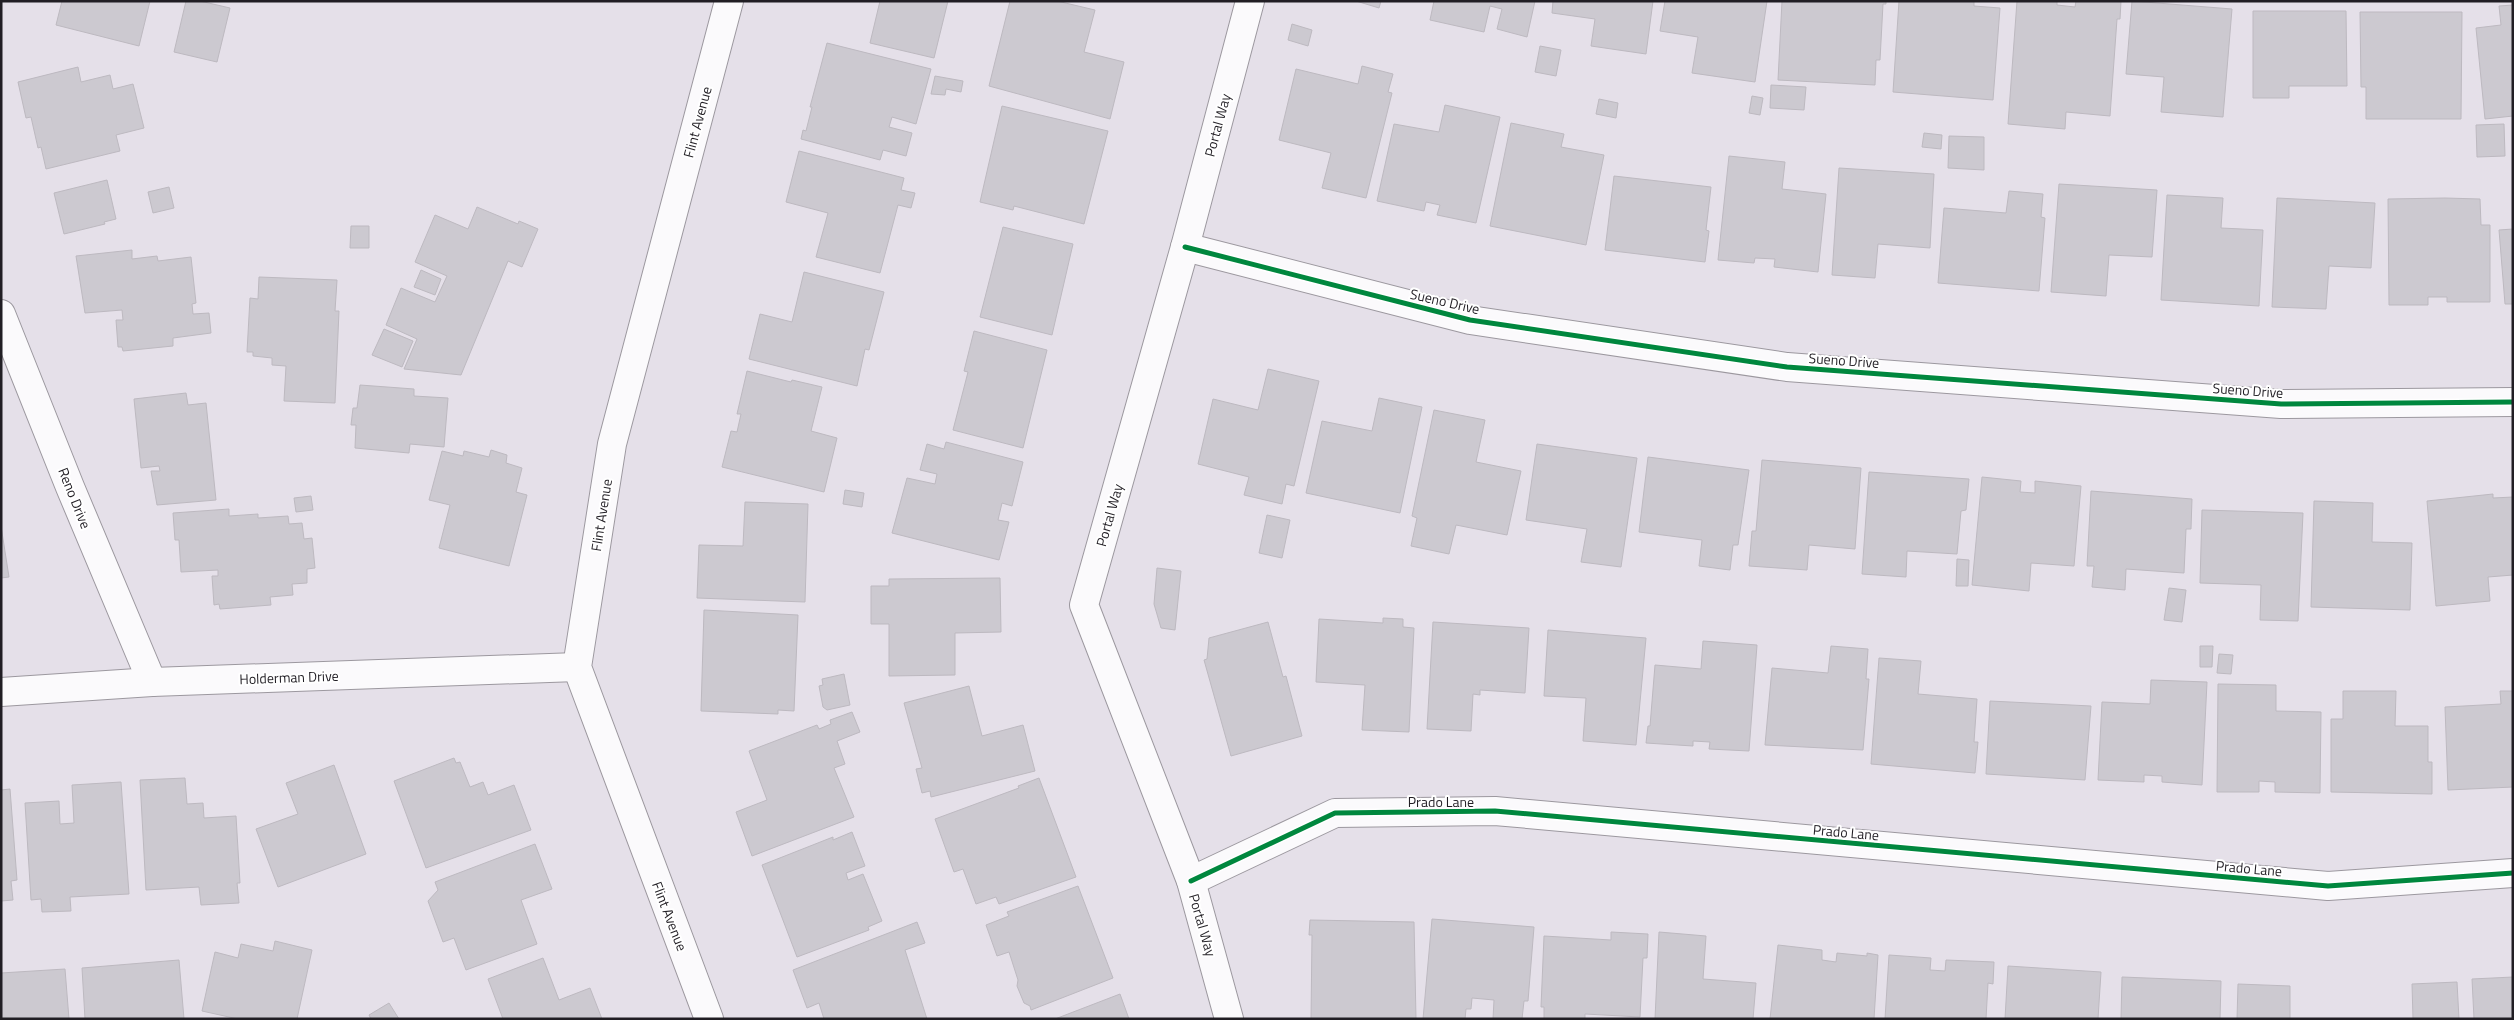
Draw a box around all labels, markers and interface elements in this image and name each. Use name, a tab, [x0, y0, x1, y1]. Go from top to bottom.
street label: Flint Avenue	[677, 84, 717, 160]
street label: Portal Way	[1198, 91, 1236, 159]
street label: Sueno Drive	[1408, 283, 1482, 319]
street label: Sueno Drive	[1808, 347, 1880, 373]
street label: Sueno Drive	[2212, 377, 2284, 403]
street label: Reno Drive	[53, 464, 97, 532]
street label: Flint Avenue	[585, 477, 617, 553]
street label: Portal Way	[1090, 481, 1128, 549]
street label: Holderman Drive	[239, 665, 339, 689]
street label: Prado Lane	[1408, 791, 1474, 812]
street label: Prado Lane	[1812, 819, 1880, 845]
street label: Prado Lane	[2215, 855, 2283, 881]
street label: Flint Avenue	[647, 878, 693, 954]
street label: Portal Way	[1184, 891, 1222, 959]

